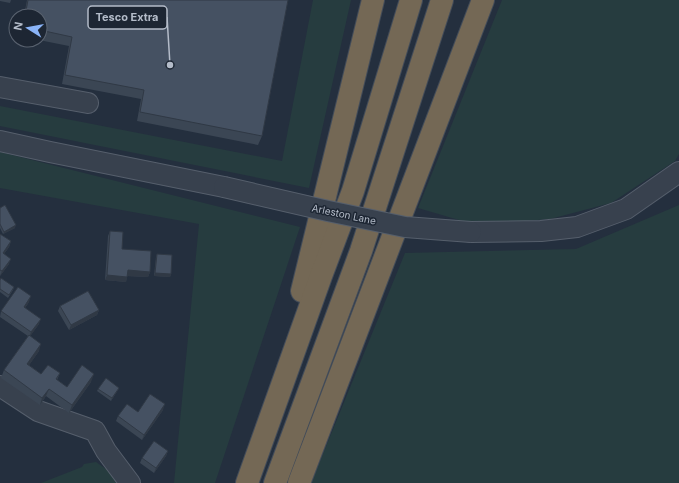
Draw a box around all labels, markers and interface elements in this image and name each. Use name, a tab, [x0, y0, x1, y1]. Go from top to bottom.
callout: Tesco Extra	[88, 6, 167, 29]
north arrow	[8, 8, 48, 48]
text: Tesco Extra	[96, 10, 158, 24]
text: N	[11, 21, 26, 32]
street label: Arleston Lane	[311, 201, 377, 227]

